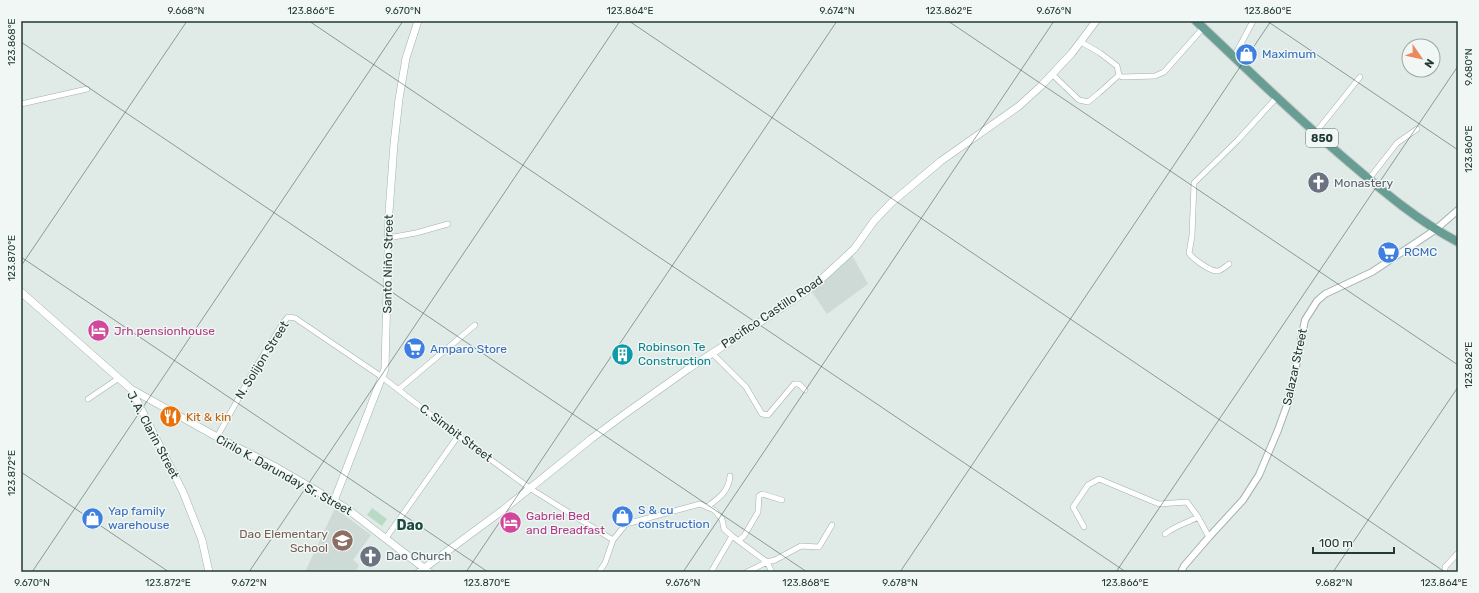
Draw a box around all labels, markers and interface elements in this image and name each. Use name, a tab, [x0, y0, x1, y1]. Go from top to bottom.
text: 9.668°N	[168, 5, 205, 17]
text: 123.866°E	[288, 5, 334, 17]
text: 9.670°N	[385, 5, 421, 17]
text: 123.864°E	[606, 5, 654, 17]
text: 9.674°N	[819, 5, 855, 17]
text: 123.862°E	[926, 5, 972, 17]
text: 9.676°N	[1036, 5, 1072, 17]
text: 123.860°E	[1244, 5, 1292, 17]
text: 123.868°E	[6, 18, 18, 66]
north arrow	[1401, 38, 1441, 78]
shop icon: Maximum	[1233, 41, 1259, 67]
place label: Maximum	[1262, 47, 1316, 61]
text: 9.680°N	[1463, 48, 1475, 86]
text: N	[1421, 56, 1436, 70]
text: 123.860°E	[1463, 125, 1475, 173]
road number: 850	[1306, 129, 1338, 147]
church icon: Monastery	[1306, 170, 1332, 196]
place label: Monastery	[1334, 176, 1393, 190]
street label: Santo Niño Street	[380, 214, 396, 314]
text: 123.870°E	[6, 235, 18, 281]
supermarket icon: RCMC	[1375, 239, 1401, 265]
place label: RCMC	[1404, 245, 1437, 259]
street label: Pacifico Castillo Road	[719, 273, 825, 351]
hotel icon: Jrh pensionhouse	[86, 318, 112, 344]
street label: N. Solijon Street	[232, 318, 292, 402]
place label: Jrh pensionhouse	[114, 324, 215, 338]
street label: Salazar Street	[1280, 327, 1310, 407]
supermarket icon: Amparo Store	[402, 336, 428, 362]
place label: Robinson Te Construction	[638, 340, 711, 368]
building icon: Robinson Te Construction	[609, 341, 635, 367]
place label: Amparo Store	[430, 342, 507, 356]
text: 123.862°E	[1463, 342, 1475, 388]
street label: J. A. Clarin Street	[124, 389, 182, 481]
street label: C. Simbit Street	[417, 401, 495, 465]
restaurant icon: Kit & kin	[157, 404, 183, 430]
place label: Kit & kin	[186, 410, 231, 424]
street label: Cirilo K. Darunday Sr. Street	[214, 432, 355, 518]
text: 123.872°E	[6, 450, 18, 496]
place label: S & cu construction	[638, 503, 710, 531]
place label: Yap family warehouse	[108, 504, 170, 532]
shop icon: S & cu construction	[609, 504, 635, 530]
shop icon: Yap family warehouse	[80, 505, 106, 531]
place label: Gabriel Bed and Breadfast	[526, 509, 605, 537]
hotel icon: Gabriel Bed and Breadfast	[497, 510, 523, 536]
district label: Dao	[397, 517, 423, 534]
place label: Dao Elementary School	[239, 527, 328, 555]
school or university icon: Dao Elementary School	[330, 528, 356, 554]
scale bar	[1313, 529, 1394, 555]
text: 100 m	[1319, 536, 1353, 550]
church icon: Dao Church	[358, 543, 384, 569]
place label: Dao Church	[386, 549, 452, 563]
text: 9.670°N	[14, 577, 50, 589]
text: 123.872°E	[145, 577, 191, 589]
text: 9.672°N	[231, 577, 267, 589]
text: 123.870°E	[464, 577, 510, 589]
text: 9.676°N	[665, 577, 701, 589]
text: 123.868°E	[782, 577, 830, 589]
text: 9.678°N	[882, 577, 918, 589]
text: 123.866°E	[1102, 577, 1148, 589]
text: 9.682°N	[1316, 577, 1352, 589]
text: 123.864°E	[1420, 577, 1468, 589]

